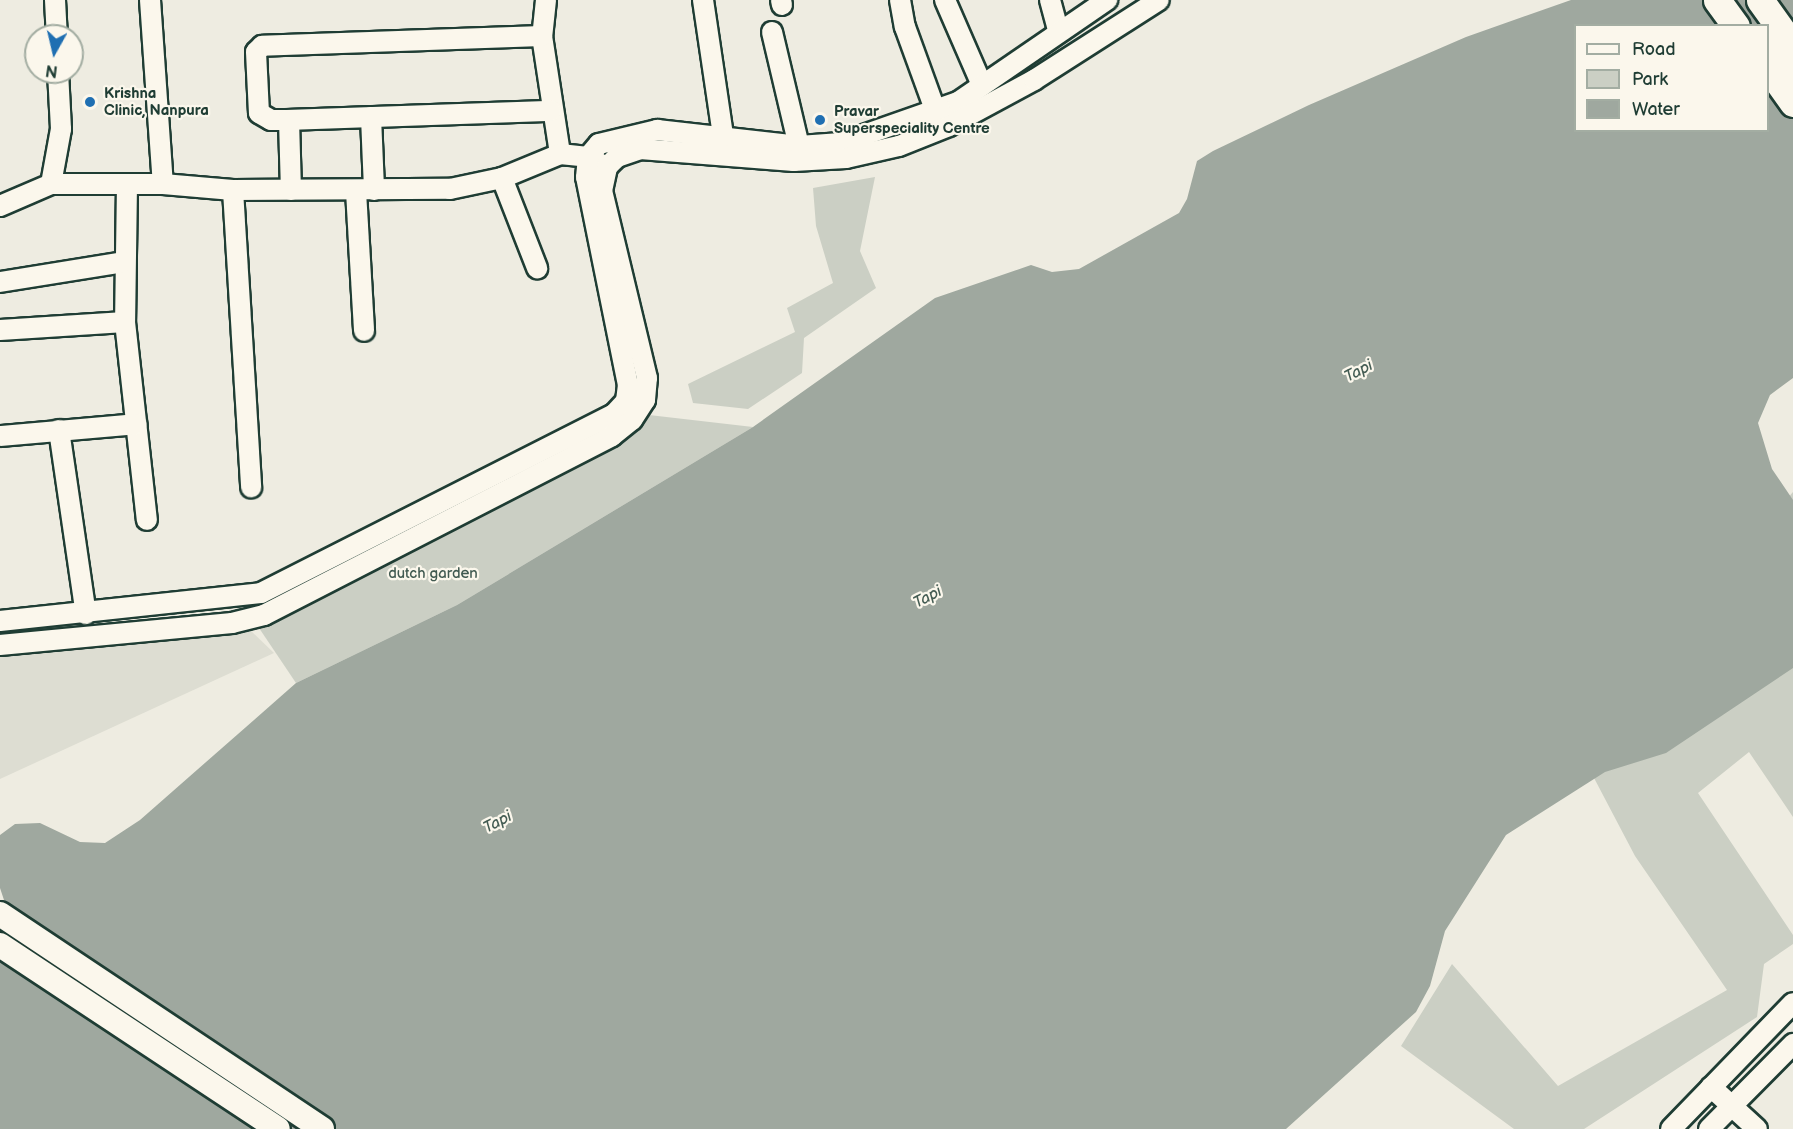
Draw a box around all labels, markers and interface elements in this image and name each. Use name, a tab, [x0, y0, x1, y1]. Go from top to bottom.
north arrow	[24, 24, 84, 84]
legend	[1574, 24, 1769, 132]
text: Road	[1632, 39, 1676, 60]
text: N	[44, 60, 59, 81]
text: Park	[1632, 69, 1668, 90]
place label: Krishna Clinic, Nanpura	[104, 84, 209, 119]
marker: Krishna Clinic, Nanpura	[81, 93, 99, 111]
text: Water	[1632, 99, 1680, 120]
place label: Pravar Superspeciality Centre	[834, 102, 990, 137]
marker: Pravar Superspeciality Centre	[811, 111, 829, 129]
water label: Tapi	[1342, 357, 1376, 387]
park label: dutch garden	[388, 565, 478, 583]
water label: Tapi	[911, 583, 945, 613]
water label: Tapi	[481, 808, 515, 838]

